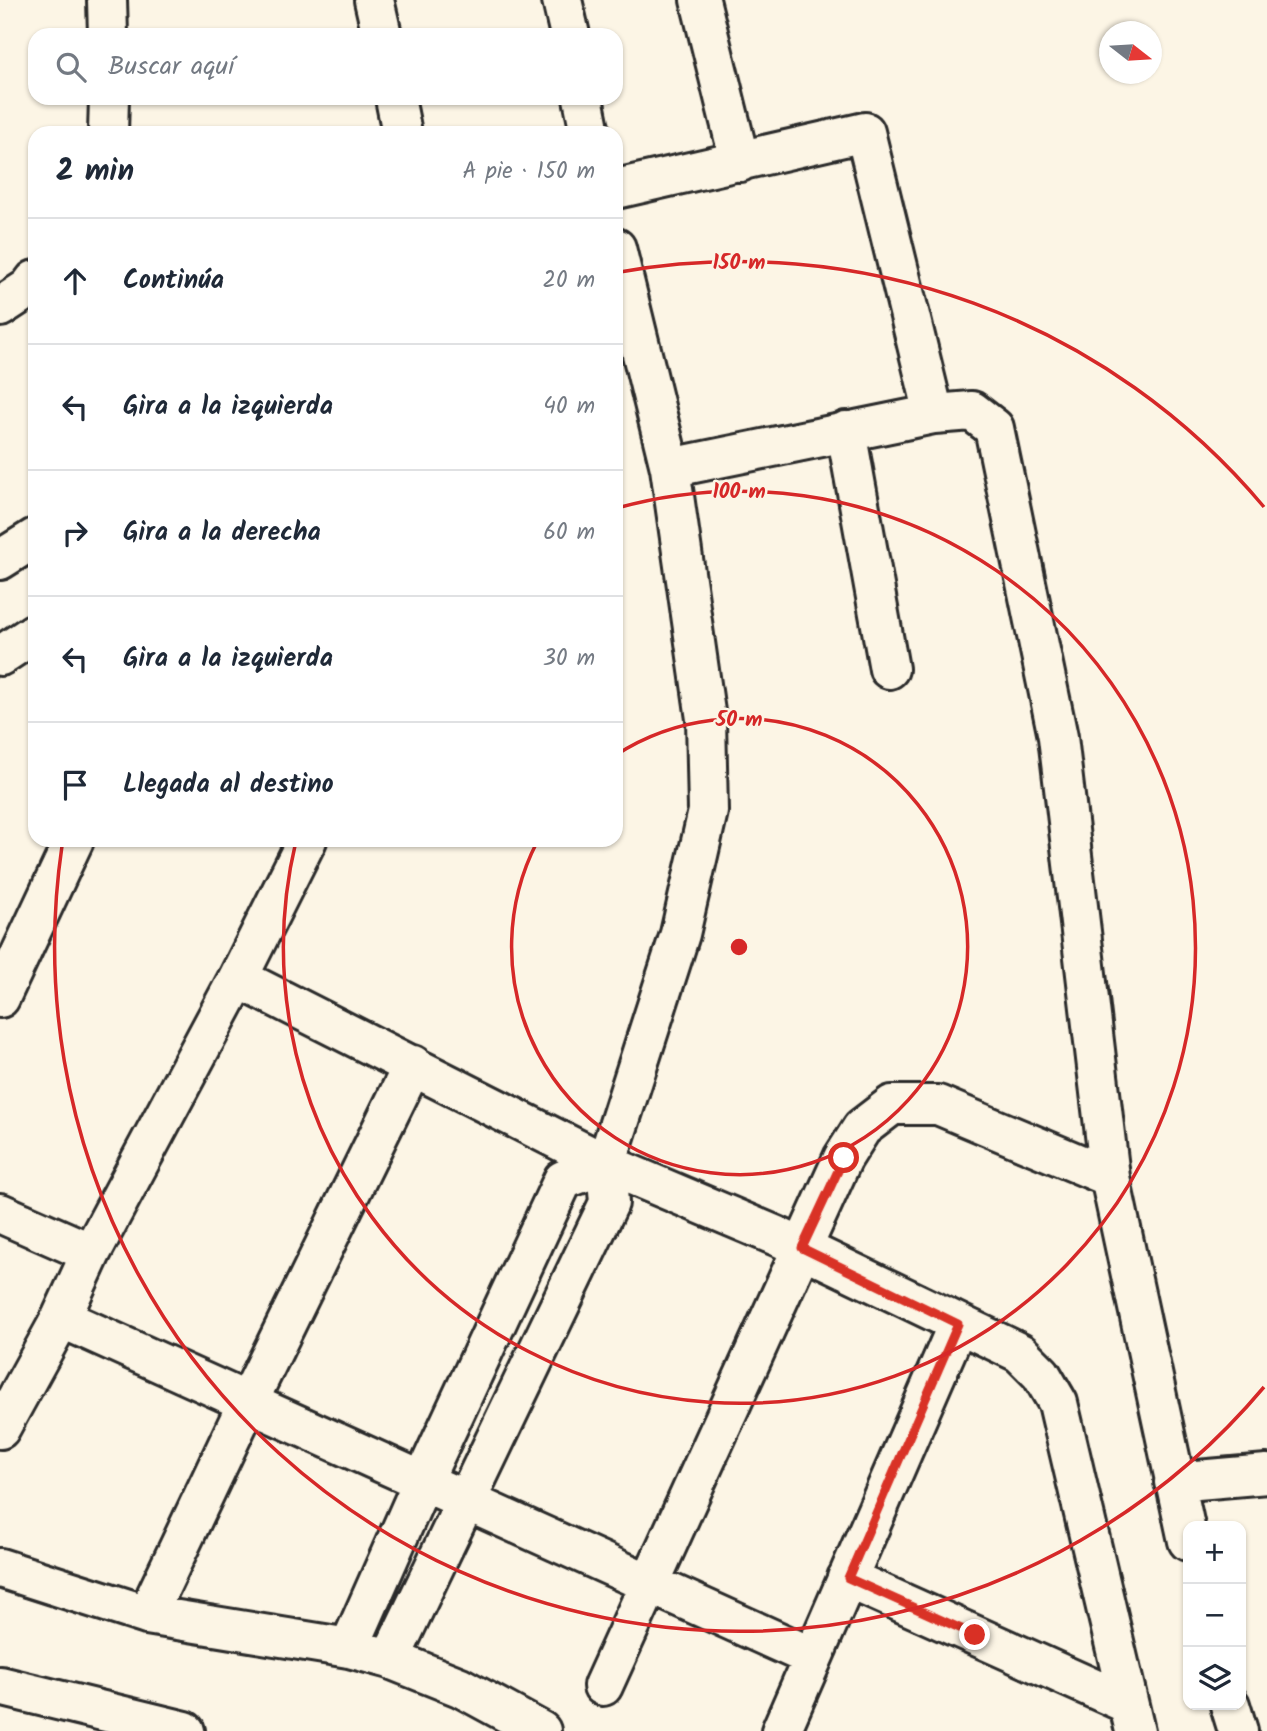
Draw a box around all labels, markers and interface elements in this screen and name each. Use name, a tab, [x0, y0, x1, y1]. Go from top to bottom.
north arrow	[1099, 21, 1162, 84]
search box	[28, 28, 623, 105]
text: Buscar aquí	[108, 46, 234, 88]
icon: search	[52, 48, 90, 86]
text: 2 min	[56, 148, 134, 196]
text: A pie · 150 m	[462, 154, 595, 190]
text: 150 m	[712, 247, 766, 280]
text: Continúa	[123, 260, 224, 302]
icon: ahead	[56, 262, 94, 300]
text: 20 m	[543, 263, 595, 299]
text: Gira a la izquierda	[123, 386, 333, 428]
icon: left	[56, 388, 94, 426]
text: 40 m	[543, 389, 595, 425]
text: 100 m	[712, 476, 766, 509]
text: Gira a la derecha	[123, 512, 321, 554]
icon: right	[56, 514, 94, 552]
text: 60 m	[543, 515, 595, 551]
text: Gira a la izquierda	[123, 638, 333, 680]
icon: left	[56, 640, 94, 678]
text: 30 m	[543, 641, 595, 677]
text: 50 m	[715, 704, 762, 737]
text: Llegada al destino	[123, 764, 334, 806]
icon: arrive	[56, 766, 94, 804]
centre of rings	[727, 935, 751, 959]
route start	[828, 1142, 859, 1173]
map controls	[1183, 1521, 1246, 1710]
button: +	[1183, 1521, 1246, 1584]
button: −	[1183, 1584, 1246, 1647]
route end	[959, 1619, 990, 1650]
button: layers	[1183, 1647, 1246, 1710]

